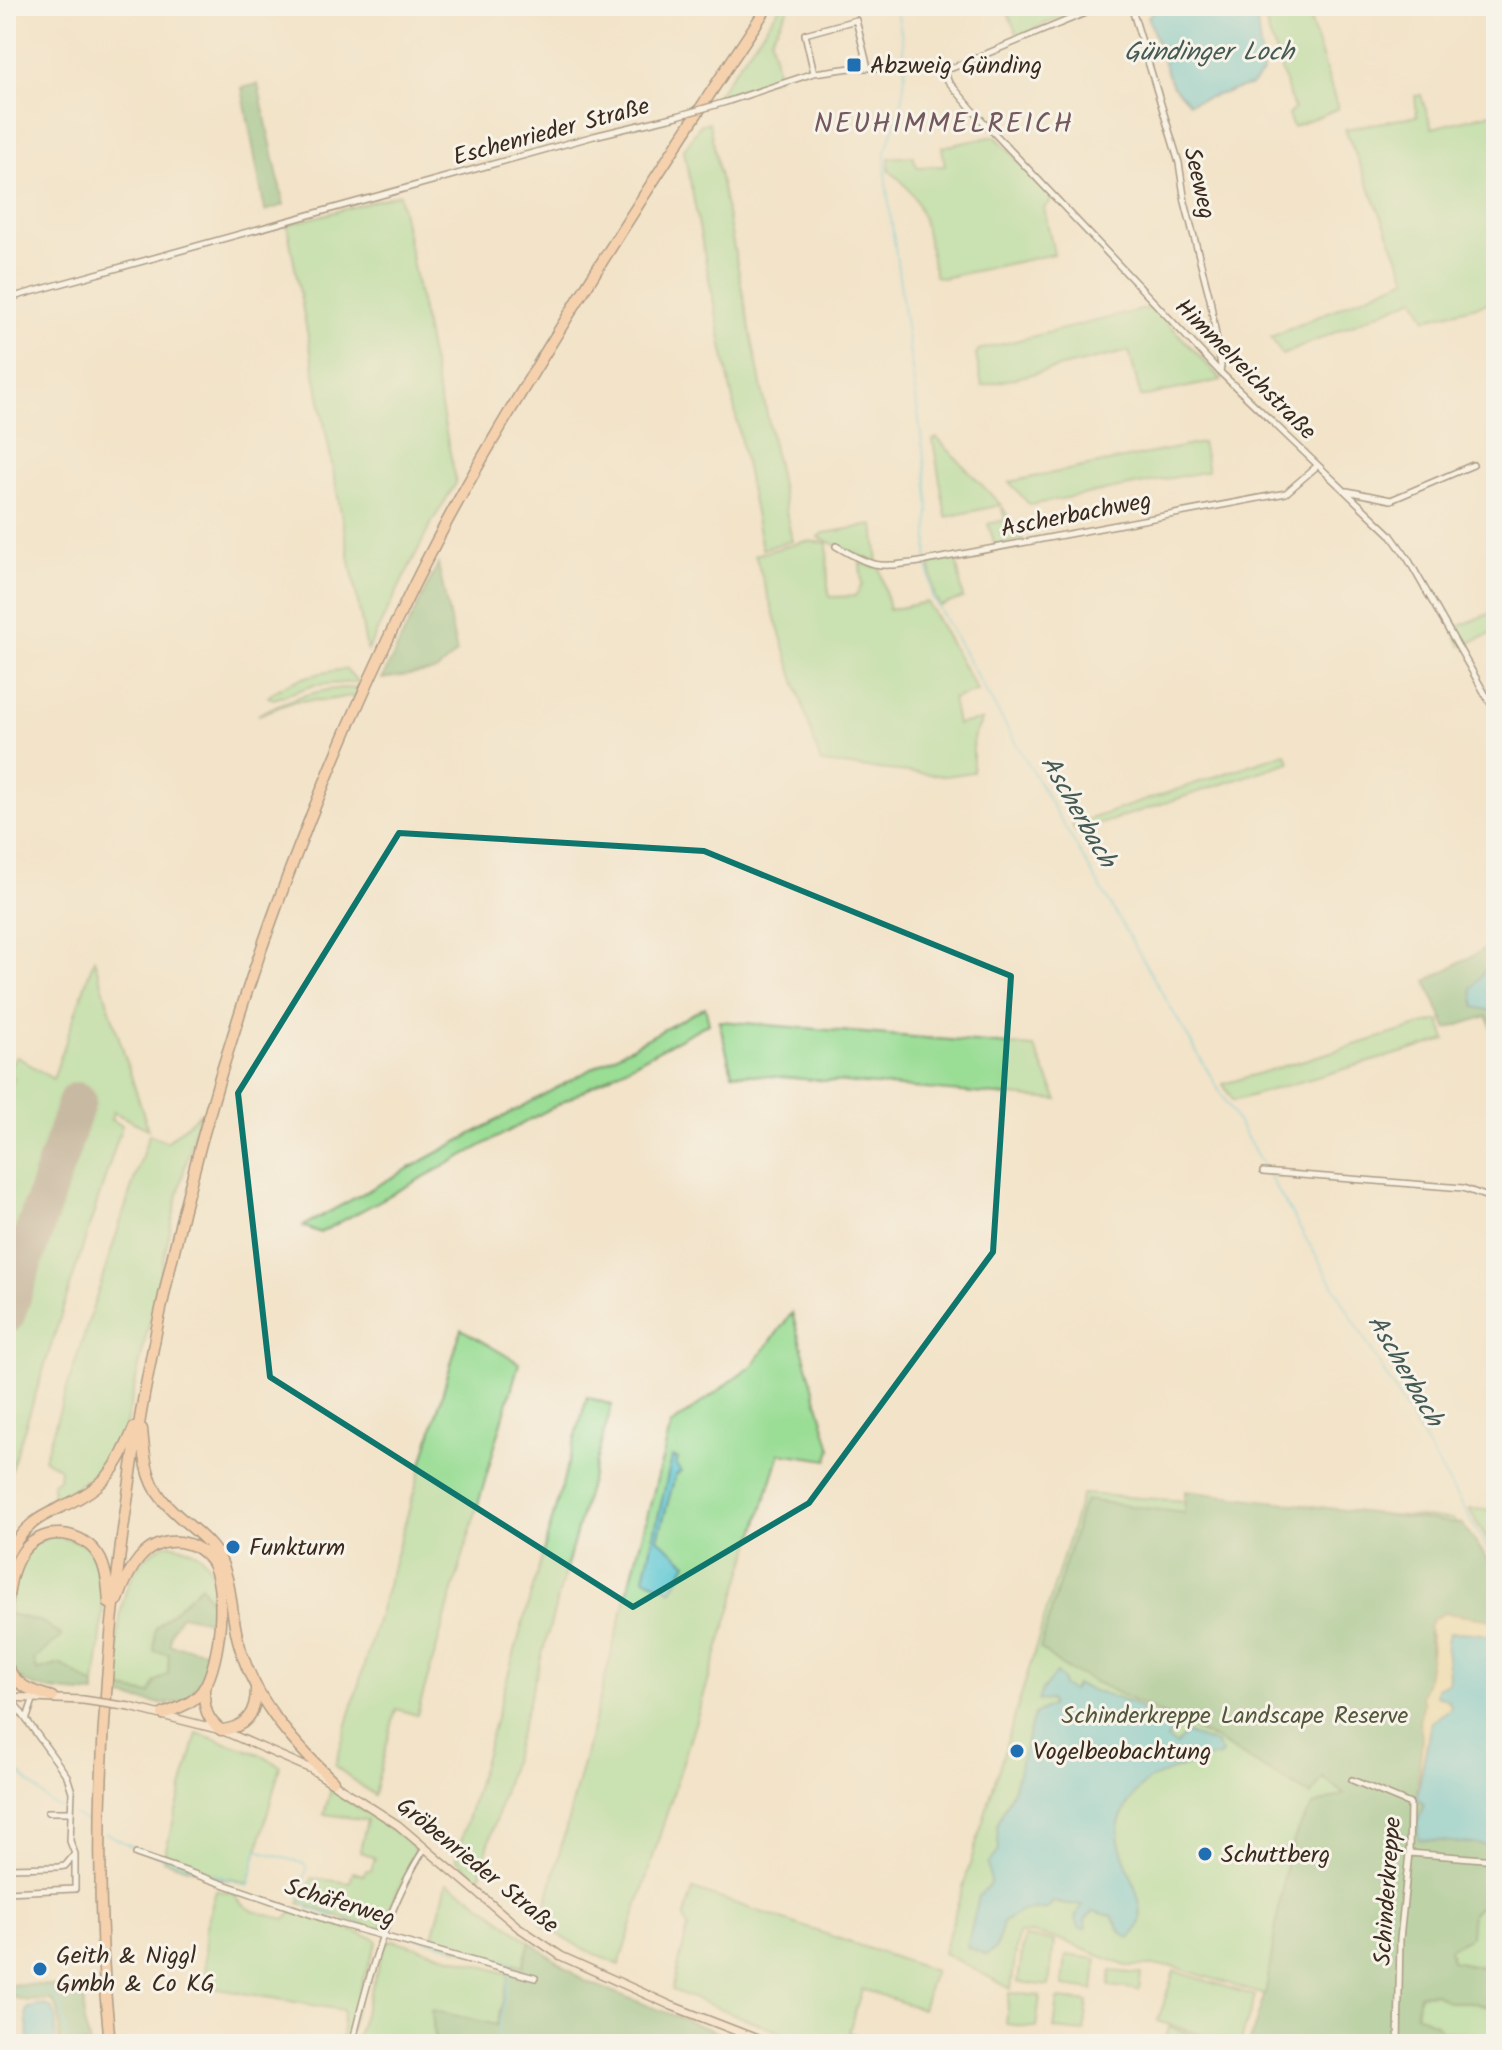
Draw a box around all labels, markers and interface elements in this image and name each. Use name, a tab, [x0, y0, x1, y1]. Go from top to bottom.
water label: Gündinger Loch	[1124, 32, 1296, 74]
place label: Abzweig Günding	[870, 47, 1042, 86]
marker: Abzweig Günding	[845, 56, 863, 74]
street label: Eschenrieder Straße	[449, 87, 654, 177]
district label: NEUHIMMELREICH	[814, 102, 1074, 147]
street label: Seeweg	[1171, 144, 1226, 223]
street label: Himmelreichstraße	[1165, 290, 1325, 451]
street label: Ascherbachweg	[998, 482, 1155, 549]
water label: Ascherbach	[1028, 748, 1127, 878]
water label: Ascherbach	[1355, 1307, 1454, 1437]
place label: Funkturm	[249, 1529, 345, 1568]
marker: Funkturm	[224, 1538, 242, 1556]
park label: Schinderkreppe Landscape Reserve	[1062, 1697, 1409, 1736]
place label: Vogelbeobachtung	[1033, 1733, 1211, 1772]
marker: Vogelbeobachtung	[1008, 1742, 1026, 1760]
street label: Gröbenrieder Straße	[387, 1788, 567, 1945]
street label: Schinderkreppe	[1364, 1815, 1413, 1967]
place label: Schuttberg	[1221, 1836, 1330, 1875]
marker: Schuttberg	[1196, 1845, 1214, 1863]
street label: Schäferweg	[279, 1868, 400, 1939]
place label: Geith & Niggl Gmbh & Co KG	[56, 1937, 215, 2004]
marker: Geith & Niggl Gmbh & Co KG	[31, 1960, 49, 1978]

